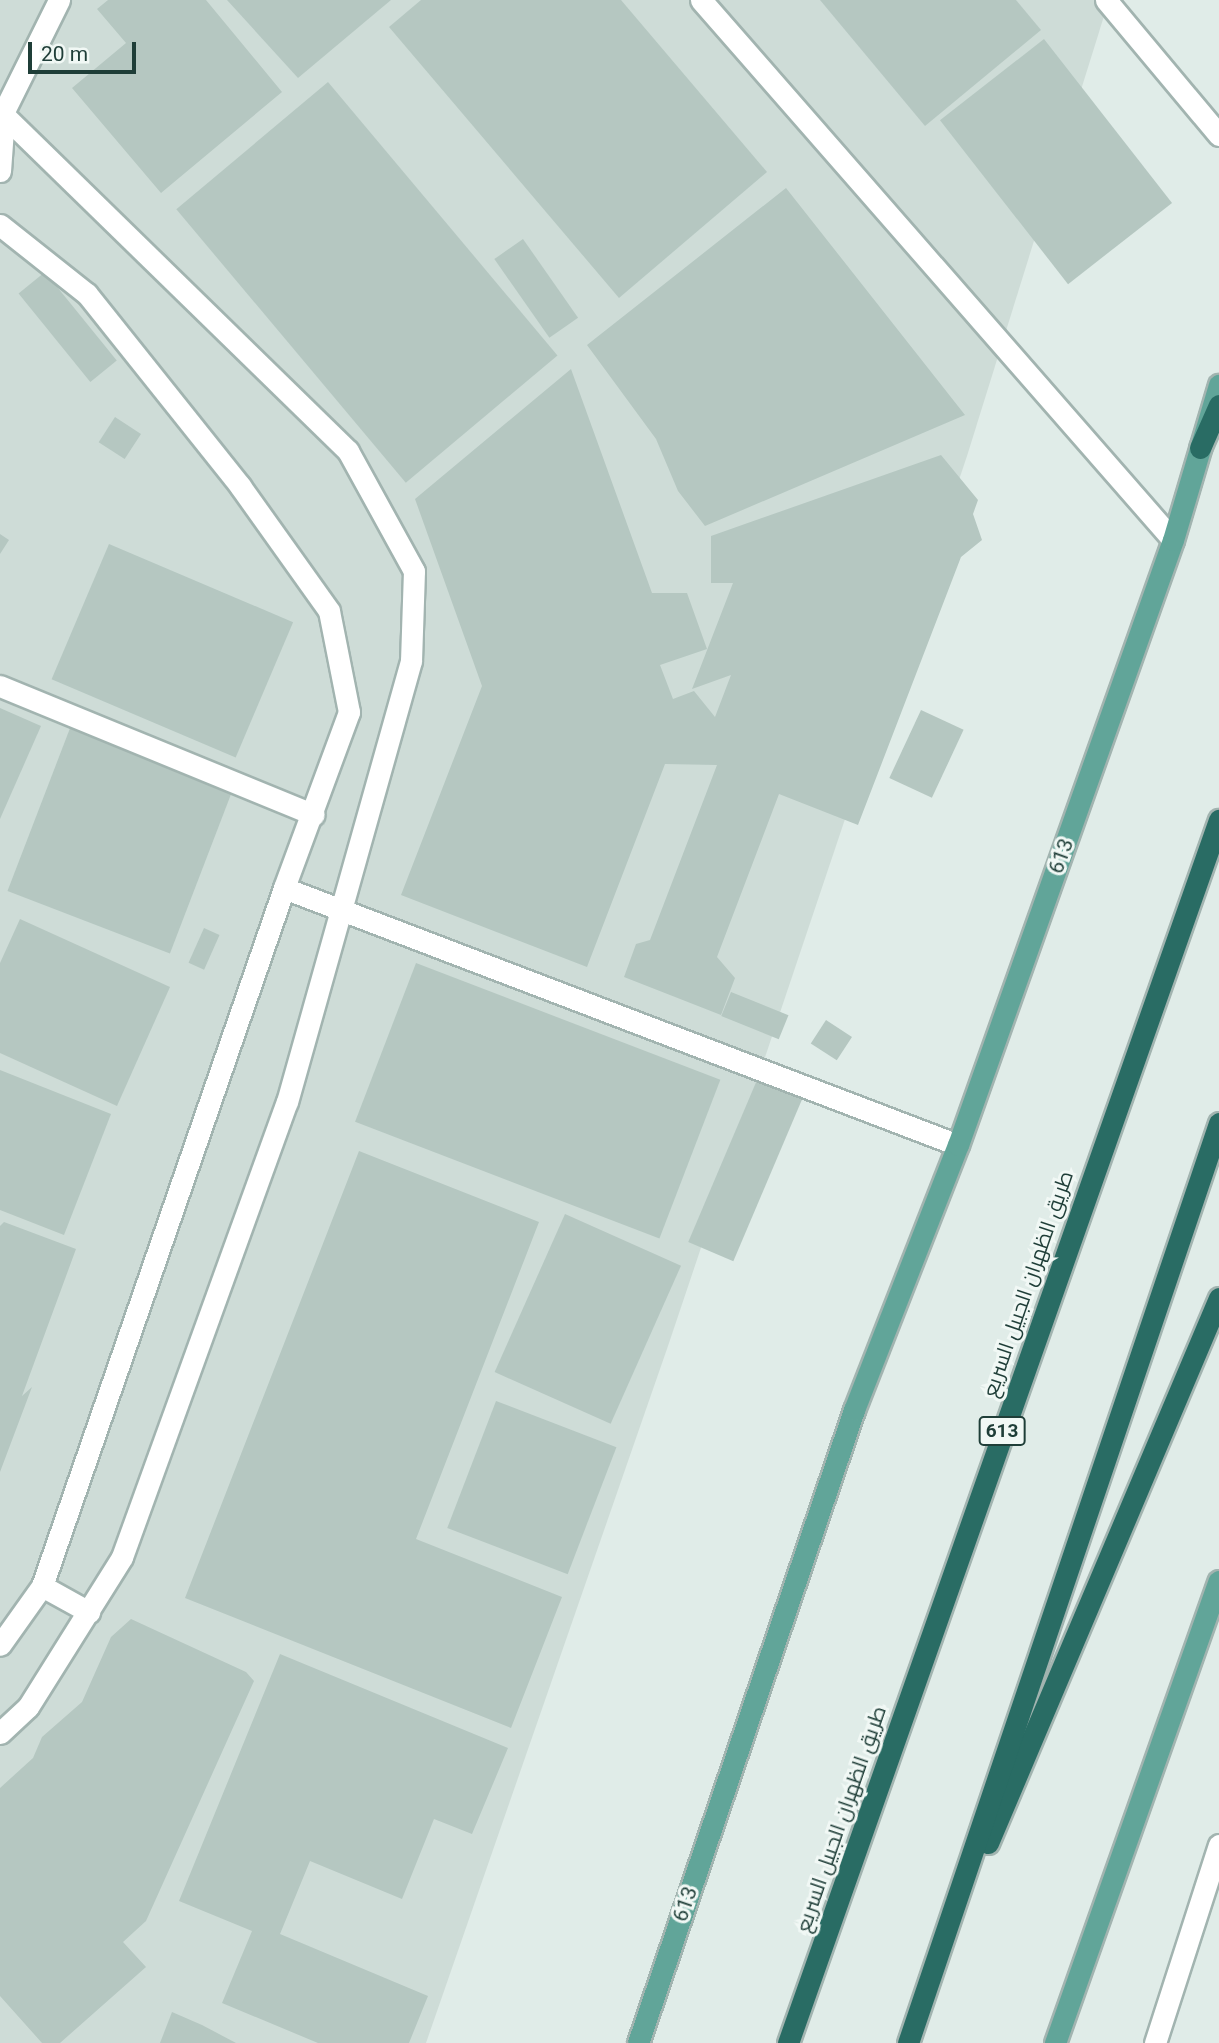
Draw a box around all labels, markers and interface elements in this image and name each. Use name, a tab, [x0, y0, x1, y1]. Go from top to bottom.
scale bar	[32, 28, 140, 72]
text: 20 m	[41, 42, 88, 66]
street label: 613	[1043, 835, 1079, 877]
street label: طريق الظهران الجبيل السريع	[977, 1168, 1079, 1400]
road number: 613	[978, 1415, 1026, 1446]
street label: طريق الظهران الجبيل السريع	[790, 1703, 892, 1935]
street label: 613	[667, 1883, 703, 1925]

